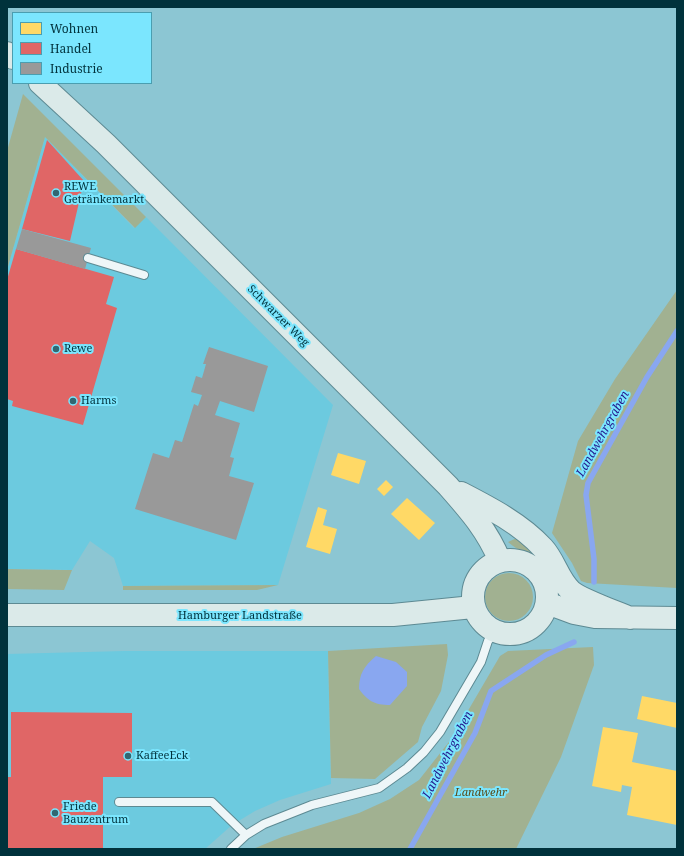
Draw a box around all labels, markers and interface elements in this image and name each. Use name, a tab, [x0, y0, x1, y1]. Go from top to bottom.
legend	[12, 12, 152, 84]
text: Wohnen	[50, 20, 98, 37]
text: Handel	[50, 40, 92, 57]
text: Industrie	[50, 60, 103, 77]
place label: REWE Getränkemarkt	[64, 180, 144, 206]
marker: REWE Getränkemarkt	[51, 188, 61, 198]
street label: Schwarzer Weg	[245, 283, 311, 349]
place label: Rewe	[64, 342, 92, 356]
marker: Rewe	[51, 344, 61, 354]
water label: Landwehrgraben	[574, 389, 632, 479]
place label: Harms	[81, 394, 116, 408]
marker: Harms	[68, 396, 78, 406]
street label: Hamburger Landstraße	[178, 609, 302, 623]
water label: Landwehrgraben	[420, 709, 476, 801]
place label: KaffeeEck	[136, 749, 188, 763]
marker: KaffeeEck	[123, 751, 133, 761]
park label: Landwehr	[455, 786, 507, 800]
place label: Friede Bauzentrum	[63, 800, 128, 826]
marker: Friede Bauzentrum	[50, 808, 60, 818]

